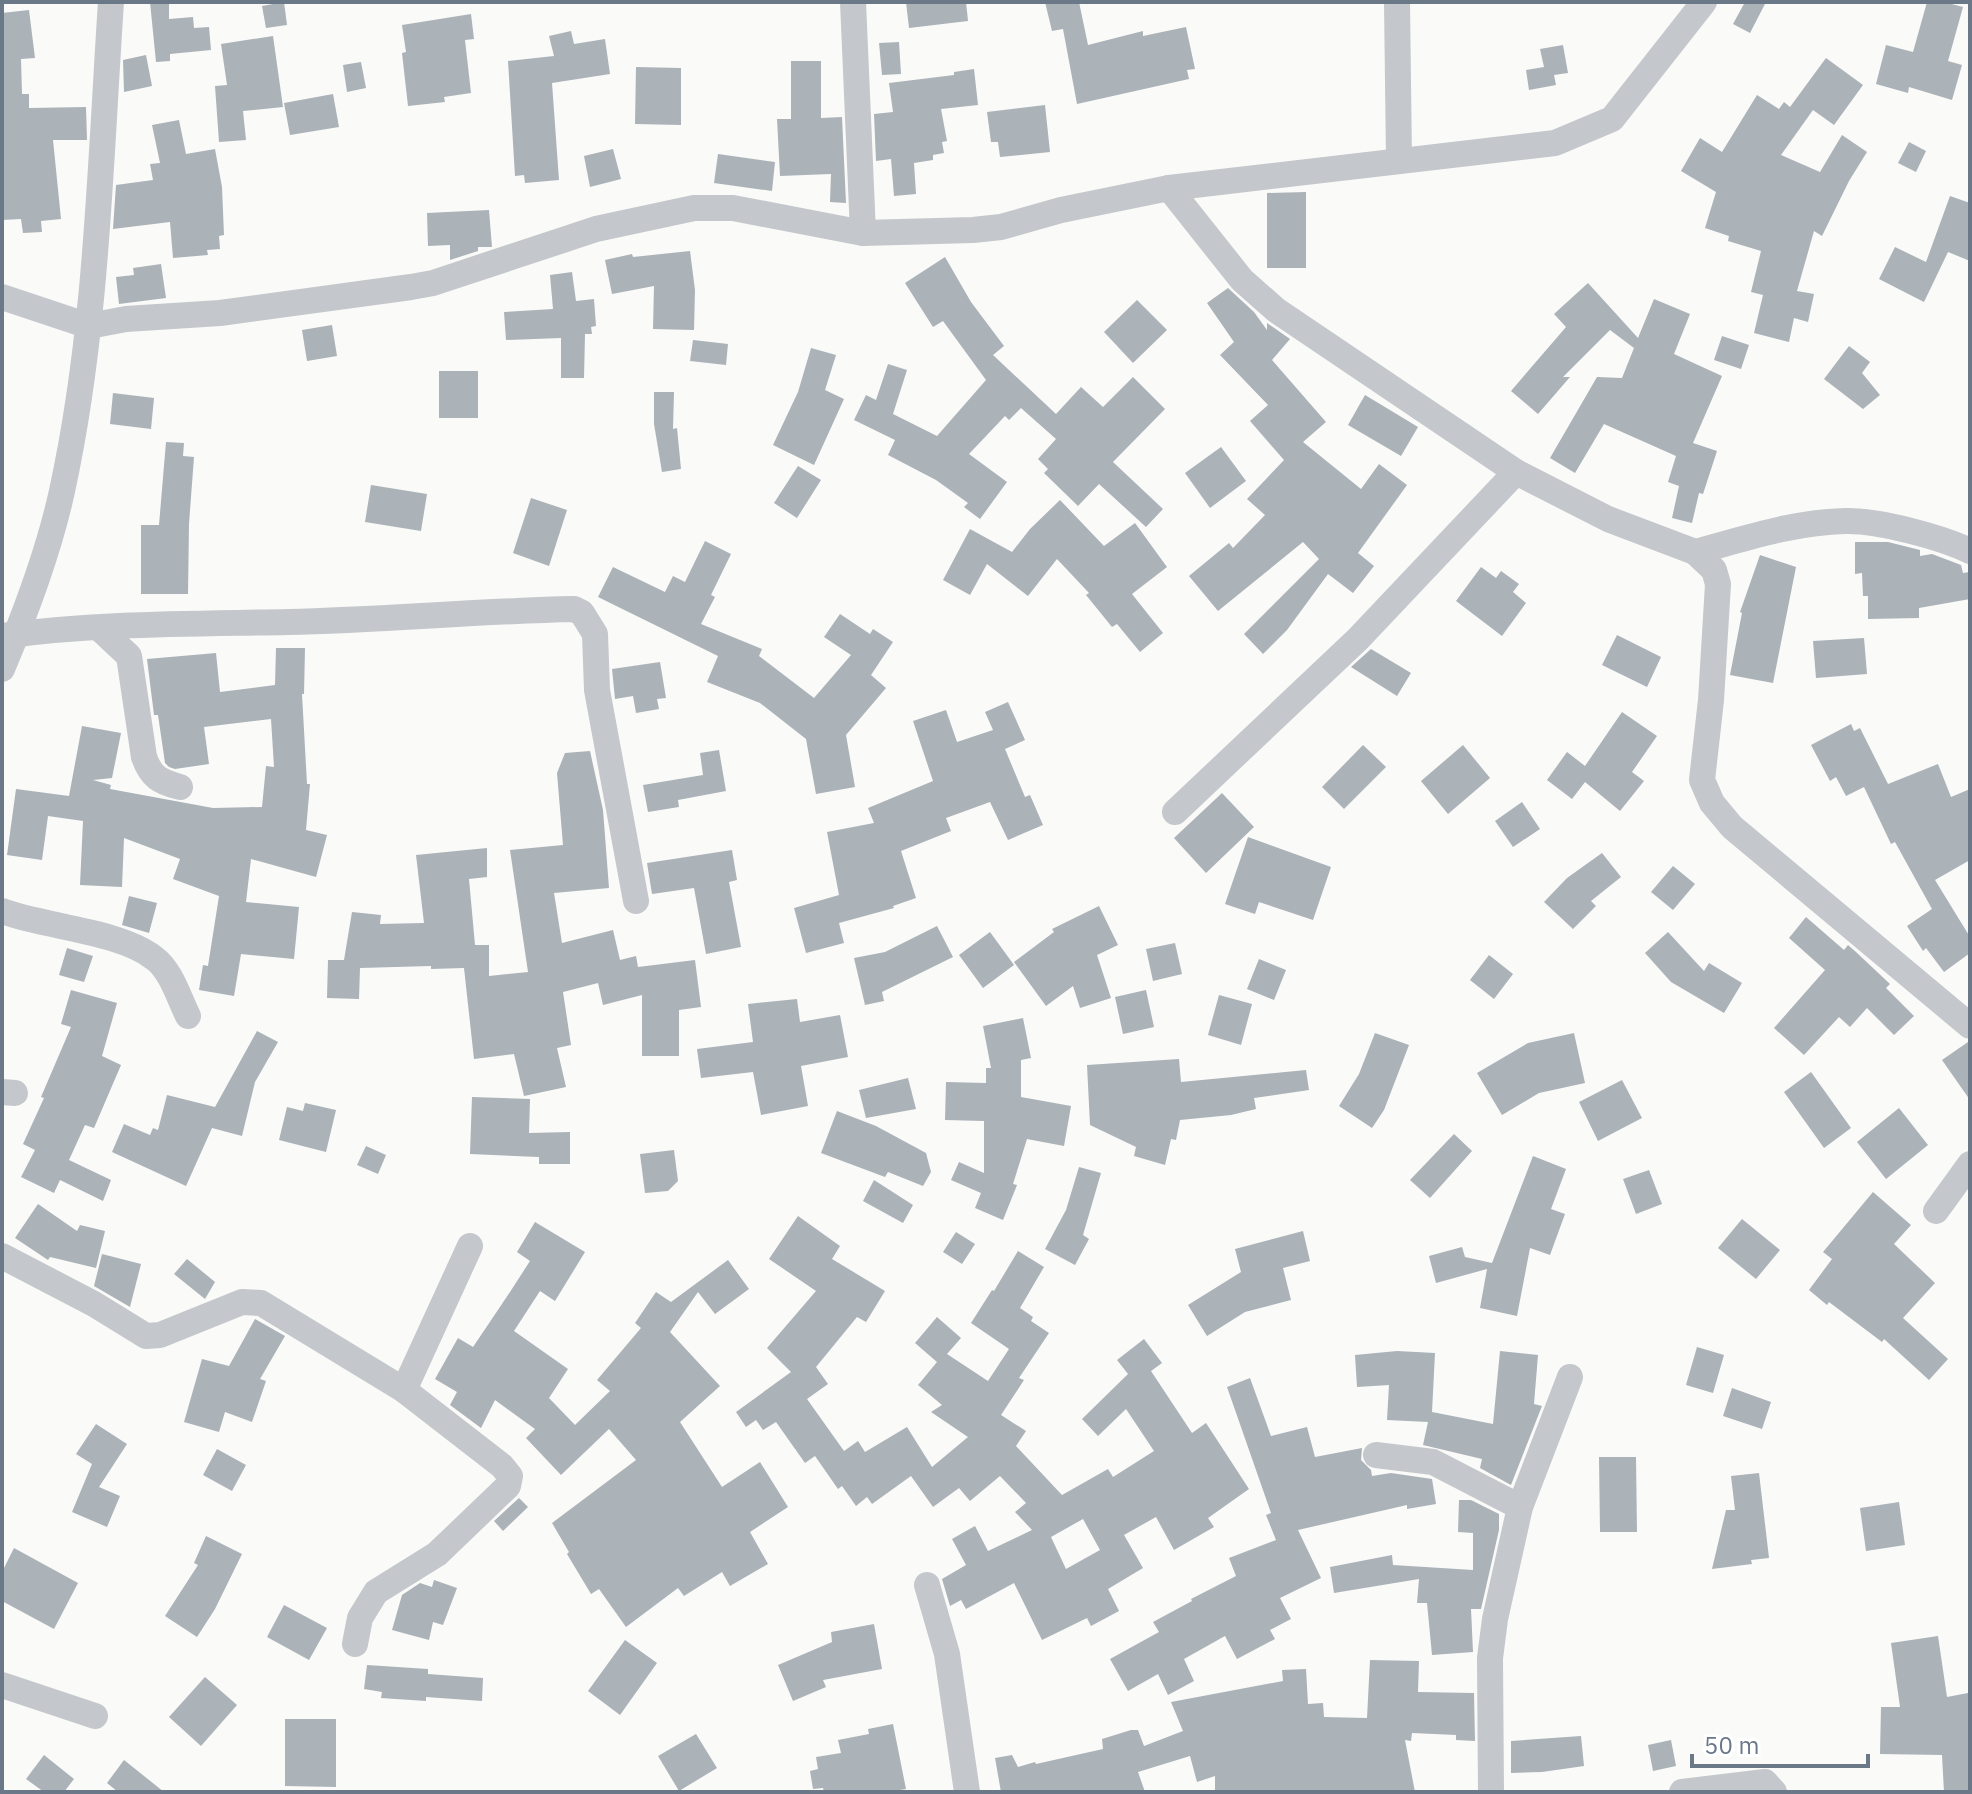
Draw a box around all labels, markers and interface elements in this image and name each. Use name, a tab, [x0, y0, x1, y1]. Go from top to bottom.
scale bar	[1692, 1718, 1868, 1768]
text: 50 m	[1704, 1729, 1759, 1761]

